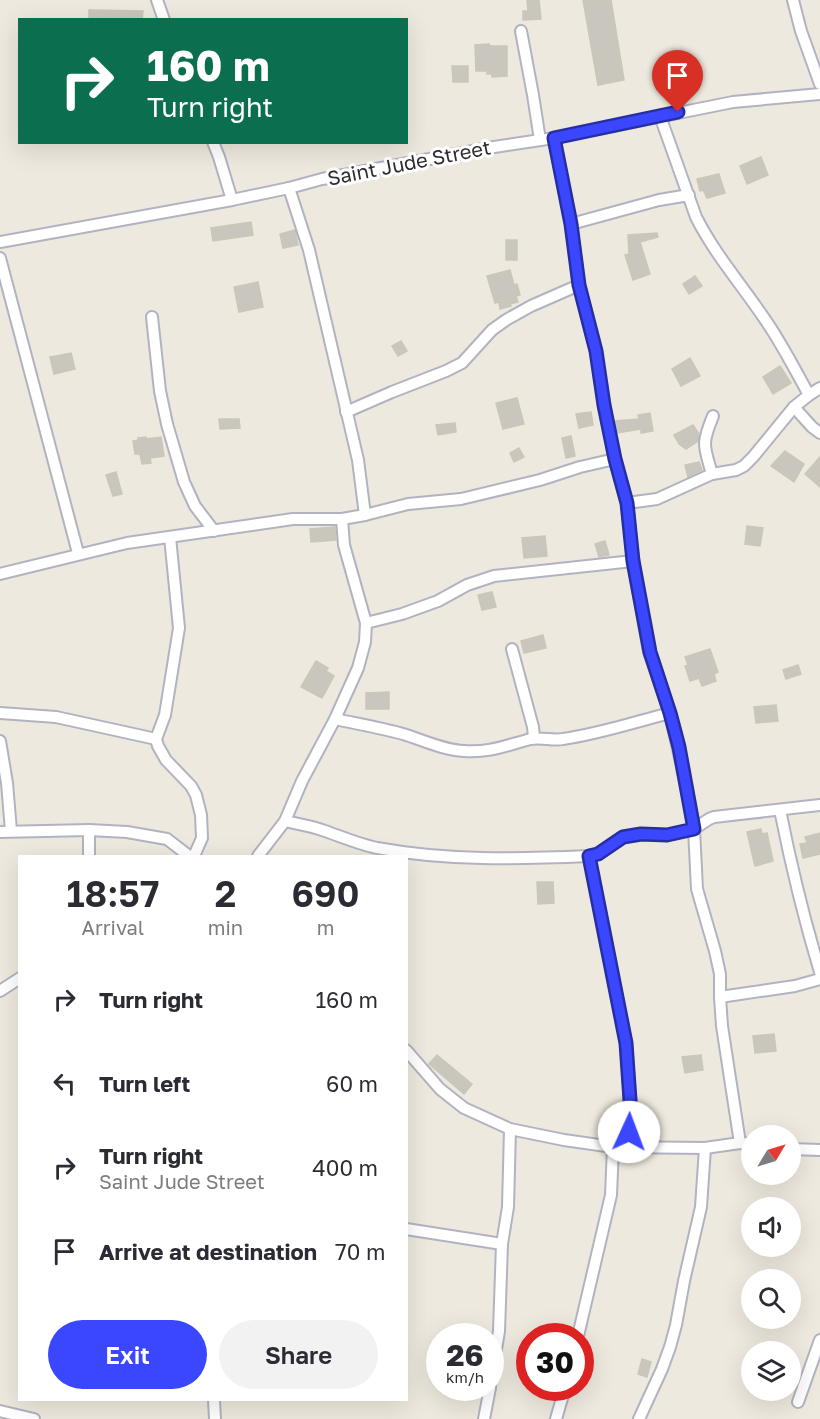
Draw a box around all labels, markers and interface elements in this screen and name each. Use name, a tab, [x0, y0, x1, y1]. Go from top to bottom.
text: 160 m	[147, 40, 270, 90]
icon: right	[48, 42, 126, 120]
pin	[652, 50, 703, 112]
icon: arrive	[661, 59, 694, 92]
text: Turn right	[147, 91, 273, 123]
street label: Saint Jude Street	[325, 134, 493, 190]
text: 18:57	[66, 872, 159, 915]
text: 2	[215, 872, 236, 915]
text: 690	[292, 872, 360, 915]
text: Arrival	[82, 915, 144, 939]
text: min	[208, 915, 243, 939]
text: m	[317, 915, 334, 939]
icon: right	[48, 983, 81, 1016]
text: Turn right	[99, 986, 203, 1013]
text: 160 m	[315, 986, 378, 1013]
icon: left	[48, 1067, 81, 1100]
text: Turn left	[99, 1070, 190, 1097]
text: 60 m	[326, 1070, 378, 1097]
position arrow	[597, 1100, 661, 1164]
north arrow	[741, 1125, 801, 1185]
map controls	[741, 1125, 801, 1401]
text: Turn right	[99, 1142, 203, 1169]
icon: right	[48, 1151, 81, 1184]
text: 400 m	[312, 1154, 378, 1181]
text: Saint Jude Street	[99, 1169, 265, 1193]
button: sound	[741, 1197, 801, 1257]
icon: arrive	[48, 1235, 81, 1268]
text: Arrive at destination	[99, 1238, 317, 1265]
text: 70 m	[335, 1238, 385, 1265]
button: search	[741, 1269, 801, 1329]
button: Exit	[48, 1320, 207, 1389]
button: Share	[219, 1320, 378, 1389]
speed limit sign: 30	[516, 1323, 594, 1401]
text: 26	[446, 1337, 484, 1373]
button: layers	[741, 1341, 801, 1401]
text: km/h	[446, 1368, 484, 1386]

